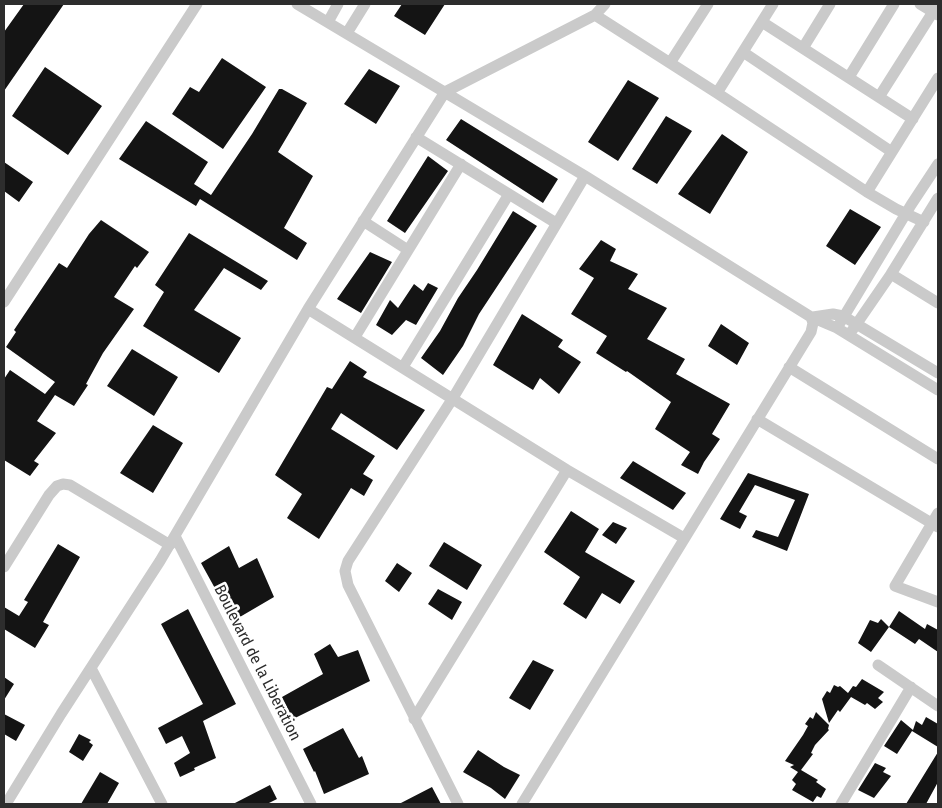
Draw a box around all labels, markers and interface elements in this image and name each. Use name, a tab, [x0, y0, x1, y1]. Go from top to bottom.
street label: Boulevard de la Liberation	[209, 582, 305, 744]

